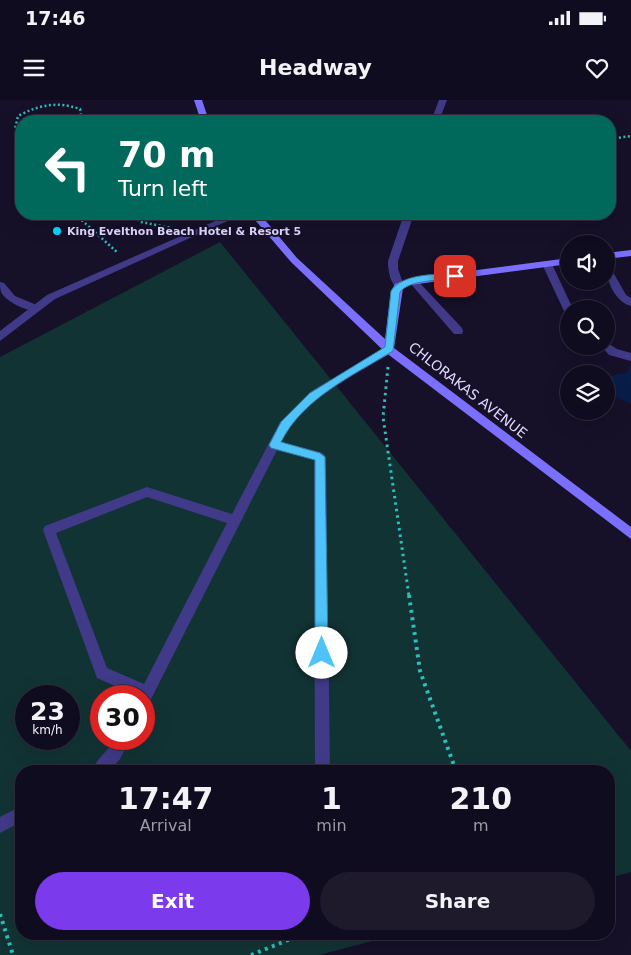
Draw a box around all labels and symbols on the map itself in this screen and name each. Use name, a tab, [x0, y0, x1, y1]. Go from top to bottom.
marker: King Evelthon Beach Hotel & Resort 5	[51, 225, 63, 237]
place label: King Evelthon Beach Hotel & Resort 5	[67, 225, 301, 238]
pin	[434, 255, 476, 297]
street label: CHLORAKAS AVENUE	[406, 339, 530, 441]
position arrow	[295, 626, 347, 678]
speed limit sign: 30	[90, 685, 155, 750]

